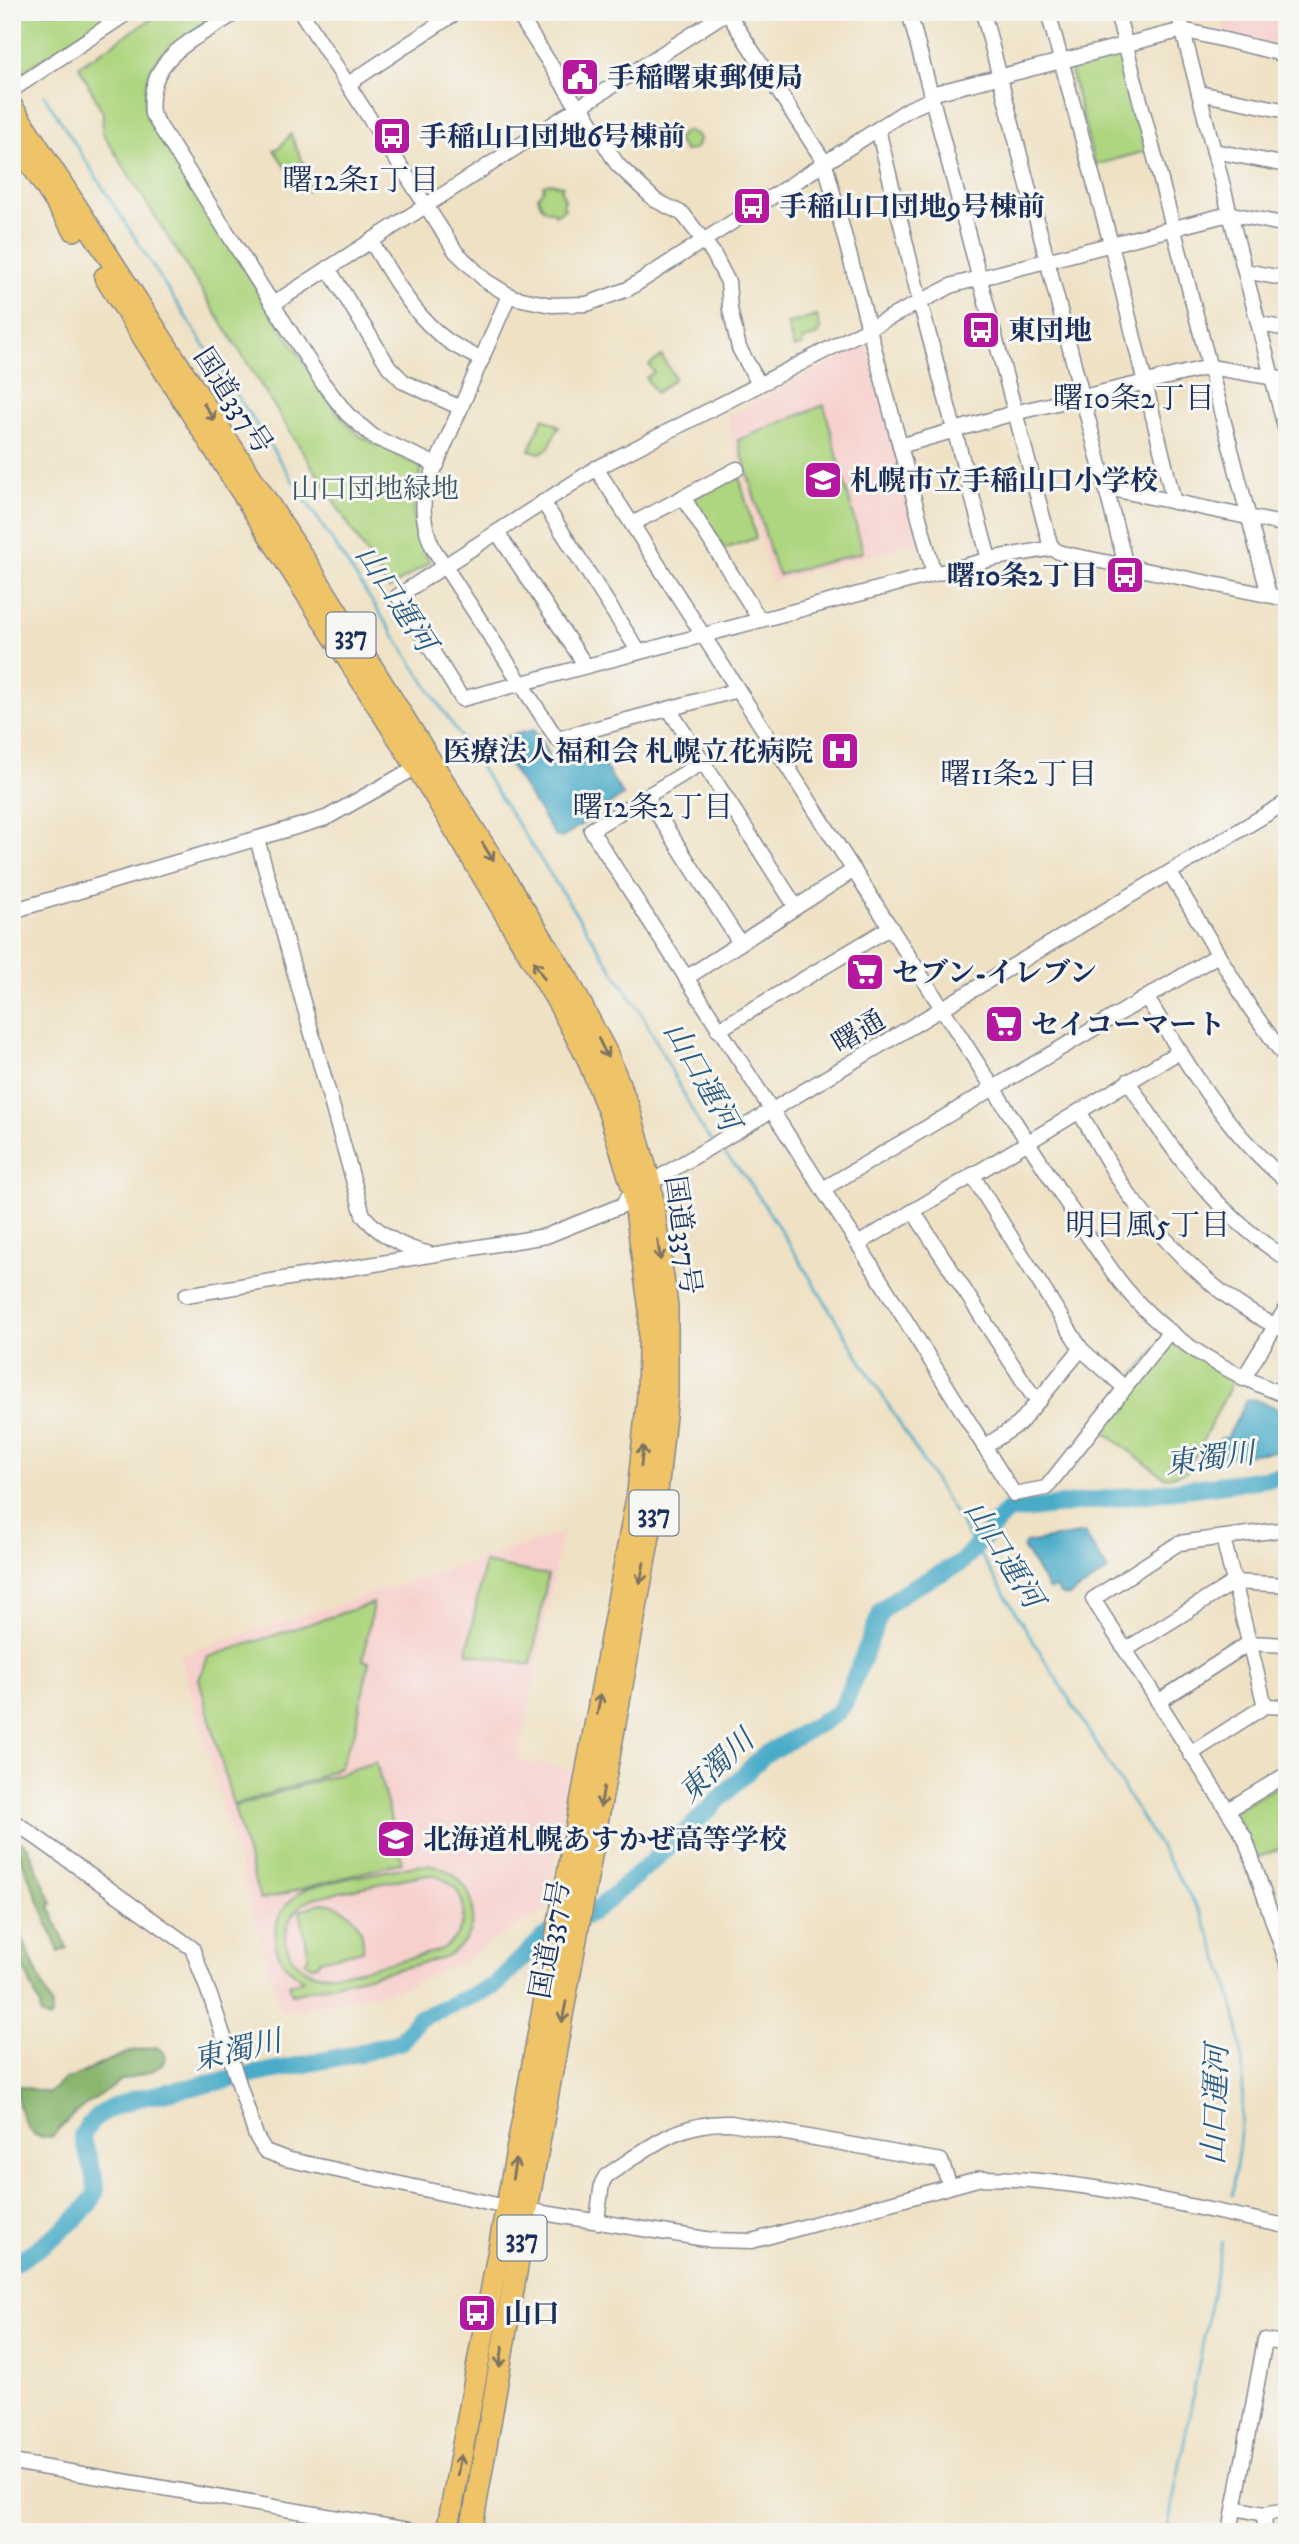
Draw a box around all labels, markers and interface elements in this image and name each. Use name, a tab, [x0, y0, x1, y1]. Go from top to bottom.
public building icon: 手稲曙東郵便局	[559, 56, 601, 98]
place label: 手稲曙東郵便局	[607, 61, 803, 96]
bus stop icon: 手稲山口団地6号棟前	[371, 115, 413, 157]
place label: 手稲山口団地6号棟前	[419, 120, 686, 155]
district label: 曙12条1丁目	[283, 163, 439, 200]
bus stop icon: 手稲山口団地9号棟前	[731, 185, 773, 227]
place label: 手稲山口団地9号棟前	[779, 190, 1045, 225]
bus stop icon: 東団地	[960, 309, 1002, 351]
place label: 東団地	[1008, 314, 1092, 349]
street label: 国道337号	[185, 341, 280, 461]
district label: 曙10条2丁目	[1053, 381, 1215, 418]
one-way arrow	[202, 401, 216, 421]
school or university icon: 札幌市立手稲山口小学校	[802, 459, 844, 501]
place label: 札幌市立手稲山口小学校	[850, 464, 1158, 499]
park label: 山口団地緑地	[291, 472, 459, 507]
water label: 山口運河	[347, 538, 446, 663]
bus stop icon: 曙10条2丁目	[1104, 554, 1146, 596]
place label: 曙10条2丁目	[947, 559, 1098, 594]
road number: 337	[326, 612, 376, 657]
hospital icon: 医療法人福和会 札幌立花病院	[819, 730, 861, 772]
place label: 医療法人福和会 札幌立花病院	[443, 735, 813, 770]
district label: 曙11条2丁目	[941, 757, 1097, 794]
district label: 曙12条2丁目	[573, 790, 733, 827]
one-way arrow	[481, 842, 495, 862]
supermarket icon: セブン-イレブン	[844, 951, 886, 993]
place label: セブン-イレブン	[892, 956, 1097, 991]
one-way arrow	[532, 960, 546, 980]
street label: 曙通	[826, 1003, 892, 1062]
supermarket icon: セイコーマート	[983, 1003, 1025, 1045]
place label: セイコーマート	[1031, 1008, 1225, 1043]
water label: 山口運河	[655, 1016, 749, 1142]
one-way arrow	[597, 1037, 611, 1058]
street label: 国道337号	[657, 1174, 708, 1297]
district label: 明日風5丁目	[1066, 1208, 1230, 1245]
one-way arrow	[653, 1238, 666, 1261]
water label: 東濁川	[1163, 1435, 1260, 1483]
one-way arrow	[636, 1445, 649, 1468]
road number: 337	[630, 1490, 678, 1536]
water label: 山口運河	[955, 1494, 1053, 1620]
one-way arrow	[635, 1561, 648, 1584]
one-way arrow	[593, 1693, 607, 1716]
water label: 東濁川	[671, 1721, 765, 1811]
one-way arrow	[595, 1785, 608, 1808]
school or university icon: 北海道札幌あすかぜ高等学校	[375, 1818, 417, 1860]
place label: 北海道札幌あすかぜ高等学校	[423, 1823, 787, 1858]
street label: 国道337号	[523, 1877, 578, 2001]
one-way arrow	[557, 2000, 570, 2023]
water label: 東濁川	[189, 2023, 288, 2080]
water label: 山口運河	[1196, 2039, 1237, 2166]
one-way arrow	[507, 2158, 521, 2181]
road number: 337	[498, 2216, 546, 2260]
bus stop icon: 山口	[456, 2292, 498, 2334]
place label: 山口	[504, 2297, 560, 2332]
one-way arrow	[494, 2345, 507, 2367]
one-way arrow	[453, 2454, 466, 2477]

